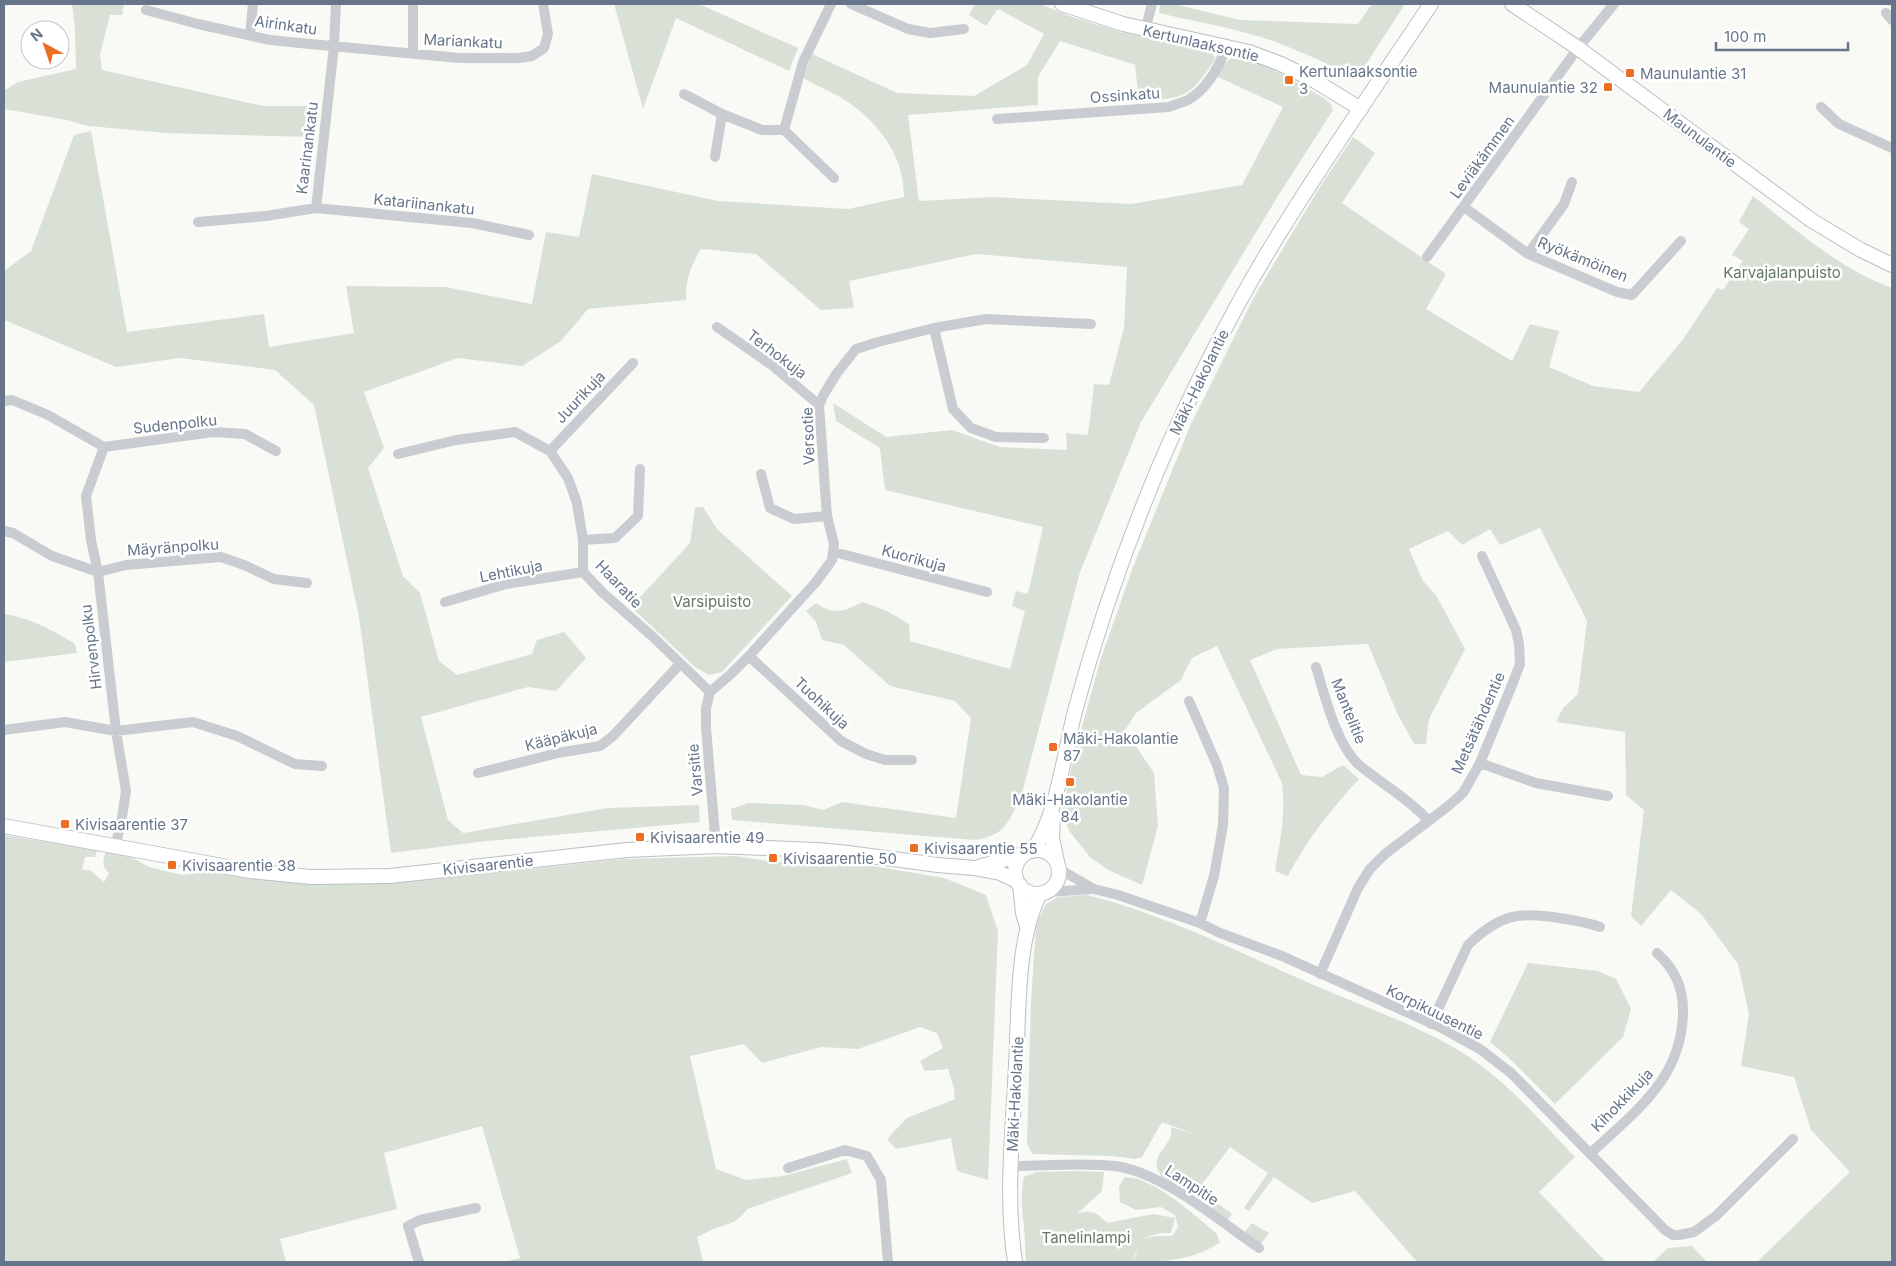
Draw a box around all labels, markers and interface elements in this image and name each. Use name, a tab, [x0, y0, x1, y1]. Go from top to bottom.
street label: Airinkatu	[254, 11, 318, 39]
north arrow	[20, 20, 70, 70]
street label: Kertunlaaksontie	[1141, 20, 1261, 66]
scale bar	[1716, 20, 1848, 52]
text: N	[27, 25, 46, 45]
text: 100 m	[1724, 27, 1766, 46]
street label: Mariankatu	[423, 29, 503, 53]
place label: Kertunlaaksontie 3	[1299, 62, 1418, 98]
place label: Maunulantie 31	[1640, 64, 1746, 83]
marker: Maunulantie 31	[1624, 67, 1636, 79]
marker: Kertunlaaksontie 3	[1283, 74, 1295, 86]
place label: Maunulantie 32	[1489, 78, 1598, 97]
marker: Maunulantie 32	[1602, 81, 1614, 93]
street label: Ossinkatu	[1089, 83, 1161, 107]
street label: Kaarinankatu	[292, 101, 322, 195]
street label: Maunulantie	[1660, 104, 1740, 172]
street label: Leviäkämmen	[1446, 112, 1518, 202]
street label: Katariinankatu	[372, 189, 476, 219]
street label: Ryökämöinen	[1535, 232, 1631, 286]
park label: Karvajalanpuisto	[1723, 263, 1841, 282]
street label: Terhokuja	[743, 325, 811, 383]
street label: Mäki-Hakolantie	[1165, 326, 1233, 438]
street label: Juurikuja	[551, 367, 609, 427]
street label: Versotie	[797, 407, 819, 465]
street label: Sudenpolku	[132, 410, 218, 438]
street label: Mäyränpolku	[126, 534, 220, 560]
street label: Kuorikuja	[880, 540, 948, 576]
street label: Lehtikuja	[478, 556, 544, 586]
street label: Haaratie	[592, 556, 646, 612]
park label: Varsipuisto	[673, 592, 751, 611]
street label: Hirvenpolku	[76, 603, 106, 691]
street label: Metsätähdentie	[1447, 669, 1509, 777]
street label: Tuohikuja	[791, 673, 853, 733]
street label: Mantelitie	[1327, 675, 1371, 747]
street label: Kääpäkuja	[523, 719, 599, 755]
place label: Mäki-Hakolantie 87	[1063, 729, 1178, 765]
marker: Mäki-Hakolantie 87	[1047, 741, 1059, 753]
street label: Varsitie	[683, 743, 707, 797]
marker: Mäki-Hakolantie 84	[1064, 776, 1076, 788]
place label: Mäki-Hakolantie 84	[1012, 790, 1128, 826]
place label: Kivisaarentie 37	[75, 815, 188, 834]
marker: Kivisaarentie 37	[59, 818, 71, 830]
place label: Kivisaarentie 49	[650, 828, 764, 847]
marker: Kivisaarentie 49	[634, 831, 646, 843]
place label: Kivisaarentie 55	[924, 839, 1038, 858]
marker: Kivisaarentie 55	[908, 842, 920, 854]
place label: Kivisaarentie 50	[783, 849, 897, 868]
street label: Kivisaarentie	[442, 851, 534, 879]
marker: Kivisaarentie 50	[767, 852, 779, 864]
place label: Kivisaarentie 38	[182, 856, 296, 875]
marker: Kivisaarentie 38	[166, 859, 178, 871]
street label: Korpikuusentie	[1383, 980, 1487, 1044]
street label: Mäki-Hakolantie	[1002, 1036, 1028, 1152]
street label: Kihokkikuja	[1587, 1064, 1657, 1136]
street label: Lampitie	[1162, 1161, 1222, 1209]
park label: Tanelinlampi	[1042, 1228, 1130, 1247]

